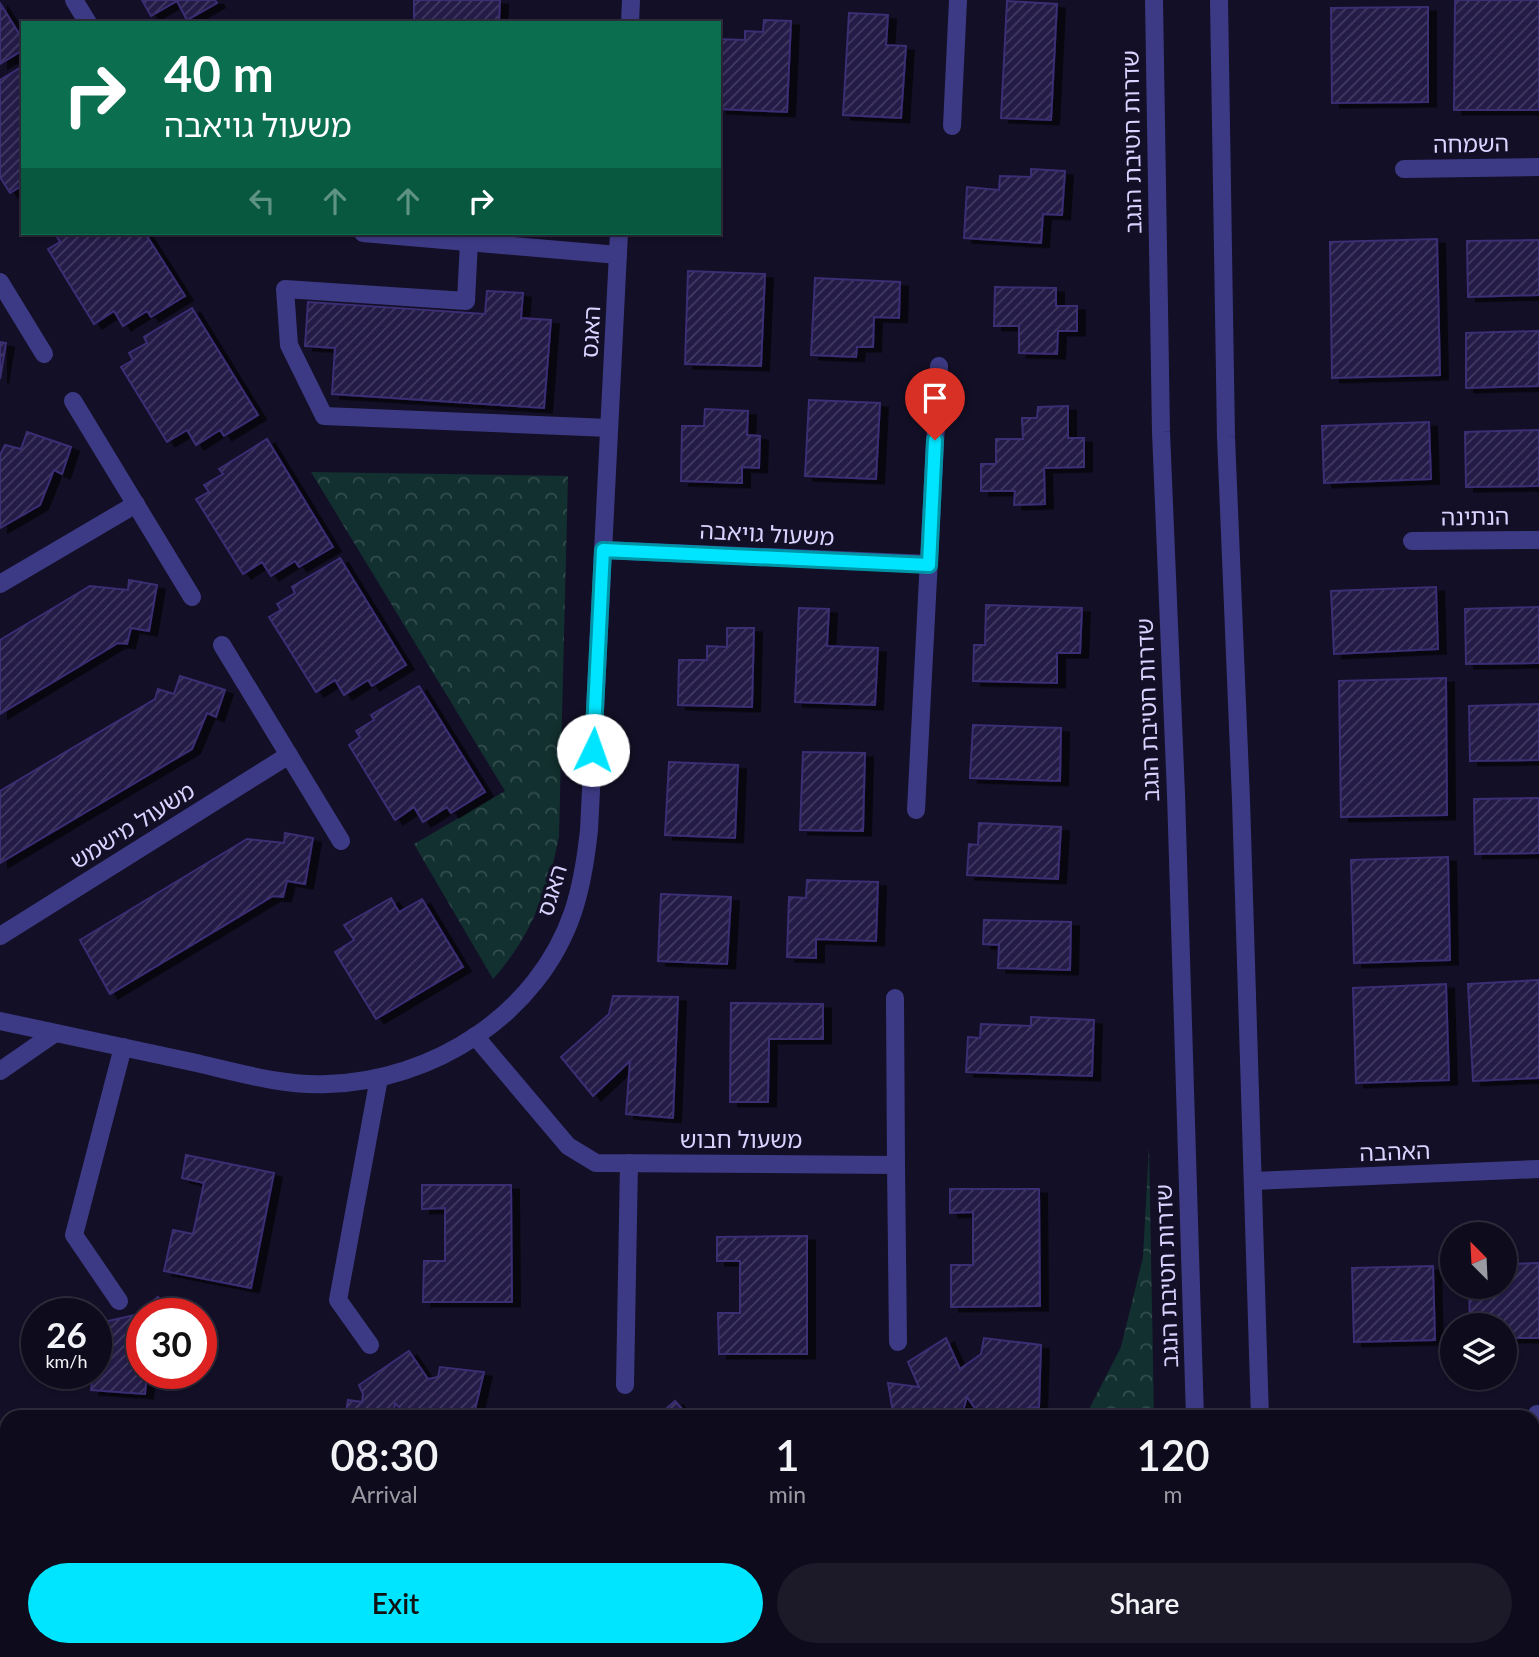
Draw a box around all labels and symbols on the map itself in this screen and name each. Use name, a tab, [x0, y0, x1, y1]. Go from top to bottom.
street label: שדרות חטיבת הנגב	[1115, 50, 1147, 234]
street label: השמחה	[1433, 128, 1509, 158]
street label: האגס	[575, 305, 605, 359]
pin	[905, 368, 965, 440]
street label: הנתינה	[1441, 501, 1509, 531]
street label: משעול גויאבה	[699, 515, 835, 551]
street label: שדרות חטיבת הנגב	[1130, 618, 1164, 802]
position arrow	[556, 713, 630, 787]
street label: משעול מישמש	[65, 776, 199, 874]
street label: האגס	[530, 861, 572, 919]
street label: משעול חבוש	[680, 1125, 802, 1153]
street label: האהבה	[1359, 1136, 1431, 1166]
street label: שדרות חטיבת הנגב	[1149, 1184, 1183, 1368]
north arrow	[1440, 1222, 1517, 1298]
speed limit sign: 30	[126, 1298, 217, 1389]

